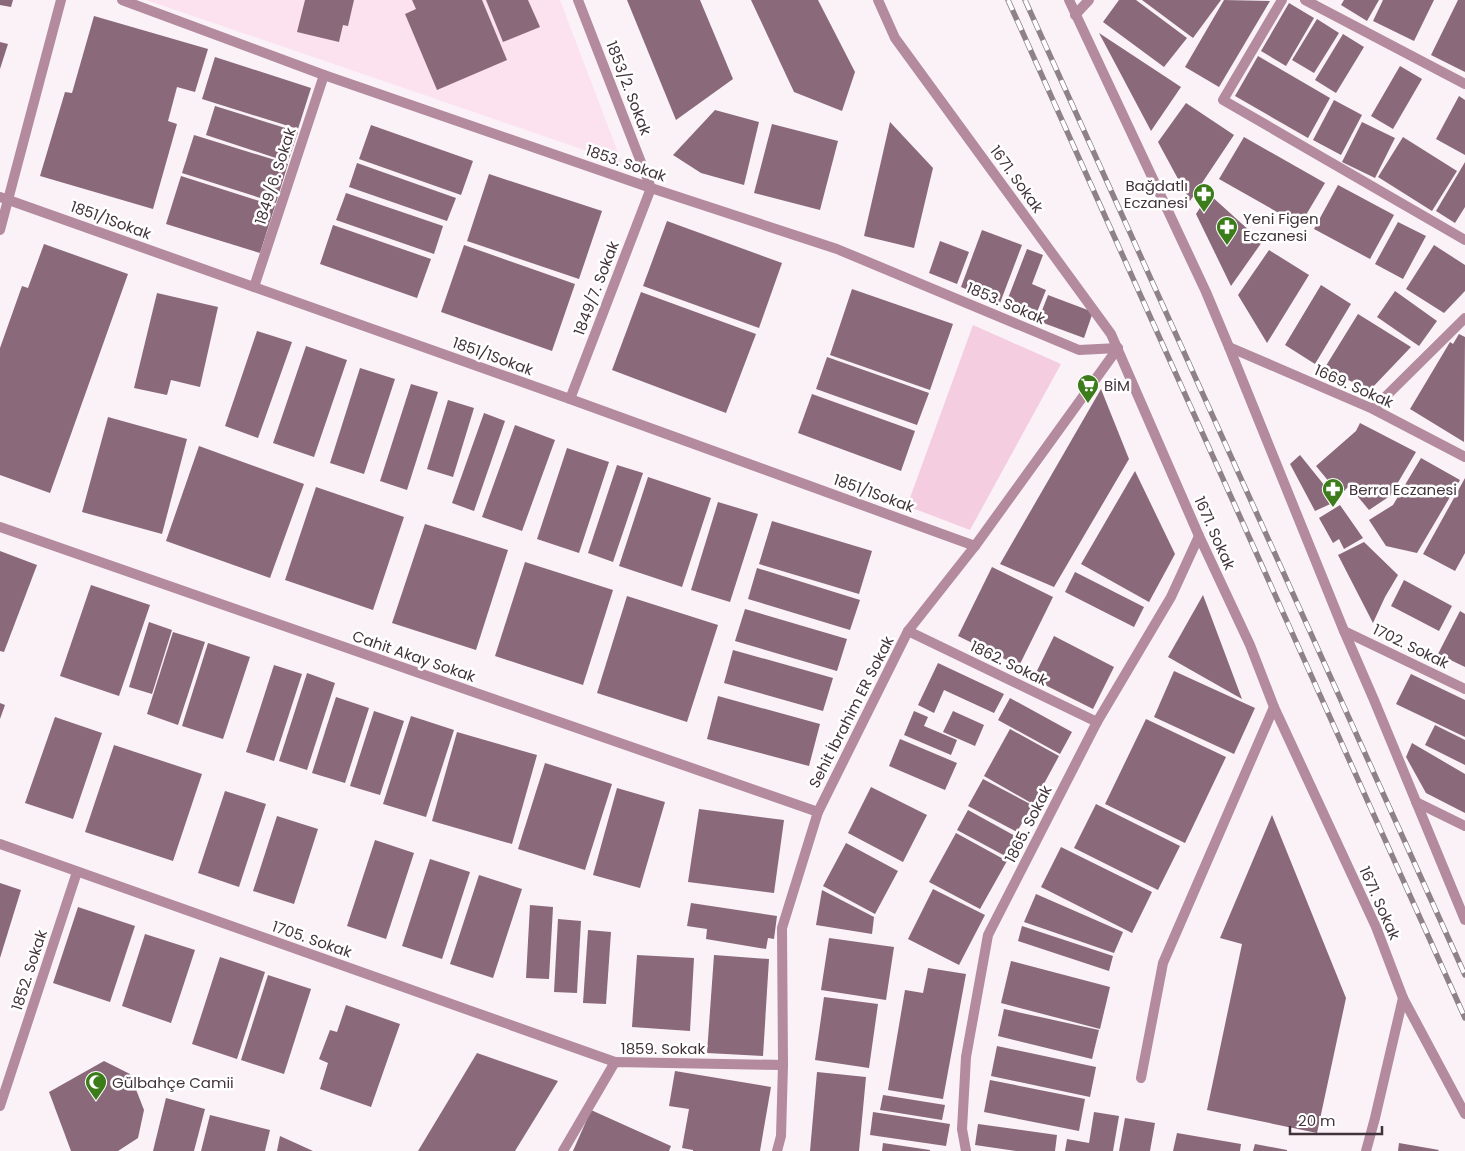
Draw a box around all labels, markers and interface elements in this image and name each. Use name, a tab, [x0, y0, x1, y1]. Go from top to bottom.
street label: 1853/2. Sokak	[601, 38, 657, 138]
street label: 1849/6. Sokak	[249, 124, 301, 227]
street label: 1853. Sokak	[583, 139, 669, 187]
street label: 1671. Sokak	[985, 141, 1049, 217]
place label: Bağdatlı Eczanesi	[1124, 175, 1188, 213]
pharmacy icon: Bağdatlı Eczanesi	[1192, 182, 1216, 213]
street label: 1851/1Sokak	[68, 196, 155, 244]
place label: Yeni Figen Eczanesi	[1243, 208, 1319, 246]
pharmacy icon: Yeni Figen Eczanesi	[1215, 215, 1239, 246]
street label: 1849/7. Sokak	[568, 237, 624, 338]
street label: 1853. Sokak	[963, 277, 1049, 329]
street label: 1851/1Sokak	[450, 332, 537, 380]
street label: 1669. Sokak	[1311, 359, 1397, 413]
supermarket icon: BİM	[1076, 373, 1100, 404]
place label: BİM	[1104, 375, 1130, 396]
street label: 1851/1Sokak	[831, 469, 918, 517]
pharmacy icon: Berra Eczanesi	[1321, 477, 1345, 508]
place label: Berra Eczanesi	[1349, 479, 1457, 500]
street label: 1671. Sokak	[1189, 493, 1241, 573]
street label: 1702. Sokak	[1369, 619, 1453, 674]
street label: Cahit Akay Sokak	[350, 625, 479, 687]
street label: Sehit İbrahim ER Sokak	[804, 632, 899, 792]
street label: 1862. Sokak	[967, 635, 1051, 691]
street label: 1865. Sokak	[999, 781, 1057, 866]
street label: 1671. Sokak	[1354, 863, 1406, 943]
street label: 1705. Sokak	[269, 916, 355, 963]
street label: 1852. Sokak	[6, 927, 52, 1013]
street label: 1859. Sokak	[621, 1038, 705, 1059]
mosque icon: Gülbahçe Camii	[84, 1070, 108, 1101]
place label: Gülbahçe Camii	[112, 1072, 234, 1093]
scale bar	[1290, 1104, 1382, 1136]
text: 20 m	[1298, 1110, 1336, 1131]

